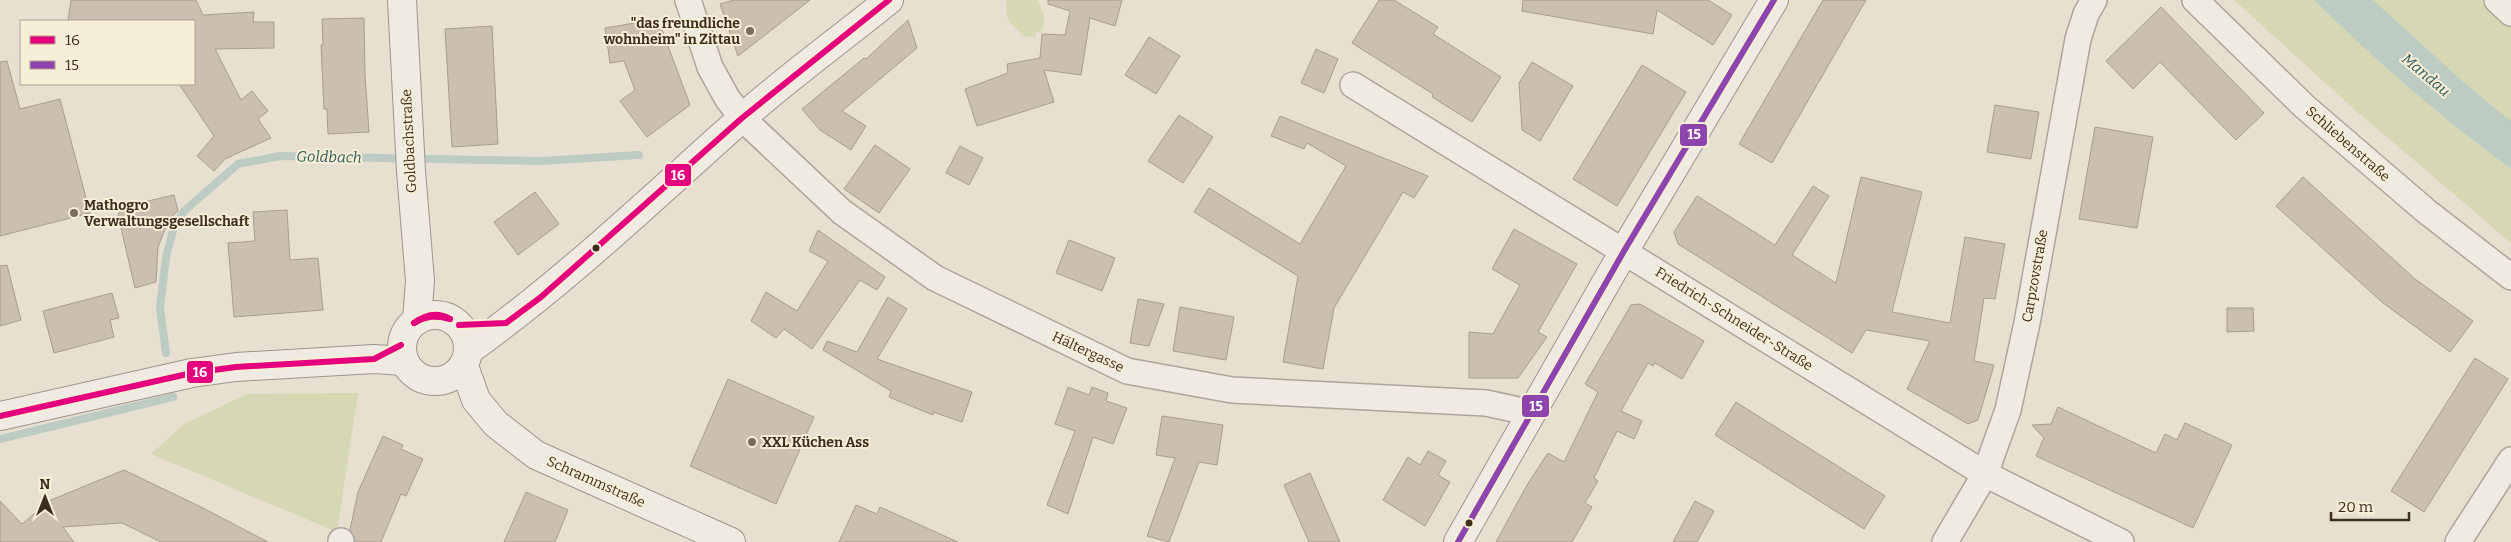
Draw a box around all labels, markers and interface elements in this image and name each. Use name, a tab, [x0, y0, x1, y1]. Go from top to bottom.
place label: "das freundliche wohnheim" in Zittau	[603, 15, 740, 48]
legend	[20, 20, 195, 85]
marker: "das freundliche wohnheim" in Zittau	[744, 25, 756, 37]
text: 16	[65, 31, 80, 49]
water label: Mandau	[2398, 50, 2454, 100]
text: 15	[65, 56, 79, 74]
street label: Goldbachstraße	[398, 89, 420, 193]
street label: Schliebenstraße	[2302, 103, 2394, 185]
line badge: 15	[1679, 123, 1708, 147]
text: 15	[1687, 126, 1701, 143]
water label: Goldbach	[296, 147, 362, 167]
line badge: 16	[664, 163, 692, 187]
text: 16	[671, 167, 685, 184]
place label: Mathogro Verwaltungsgesellschaft	[84, 197, 250, 230]
marker: Mathogro Verwaltungsgesellschaft	[68, 207, 80, 219]
street label: Carpzovstraße	[2018, 228, 2052, 324]
unlabelled marker	[591, 243, 601, 253]
street label: Friedrich-Schneider-Straße	[1652, 263, 1816, 375]
street label: Hältergasse	[1049, 328, 1127, 376]
line badge: 16	[186, 360, 214, 384]
text: 16	[193, 364, 207, 381]
line badge: 15	[1521, 394, 1550, 418]
text: 15	[1529, 398, 1543, 415]
place label: XXL Küchen Ass	[762, 434, 869, 451]
marker: XXL Küchen Ass	[746, 436, 758, 448]
street label: Schrammstraße	[544, 453, 648, 511]
north arrow	[20, 472, 70, 522]
text: N	[40, 476, 51, 493]
scale bar	[2331, 490, 2408, 522]
text: 20 m	[2338, 498, 2374, 516]
unlabelled marker	[1464, 518, 1474, 528]

